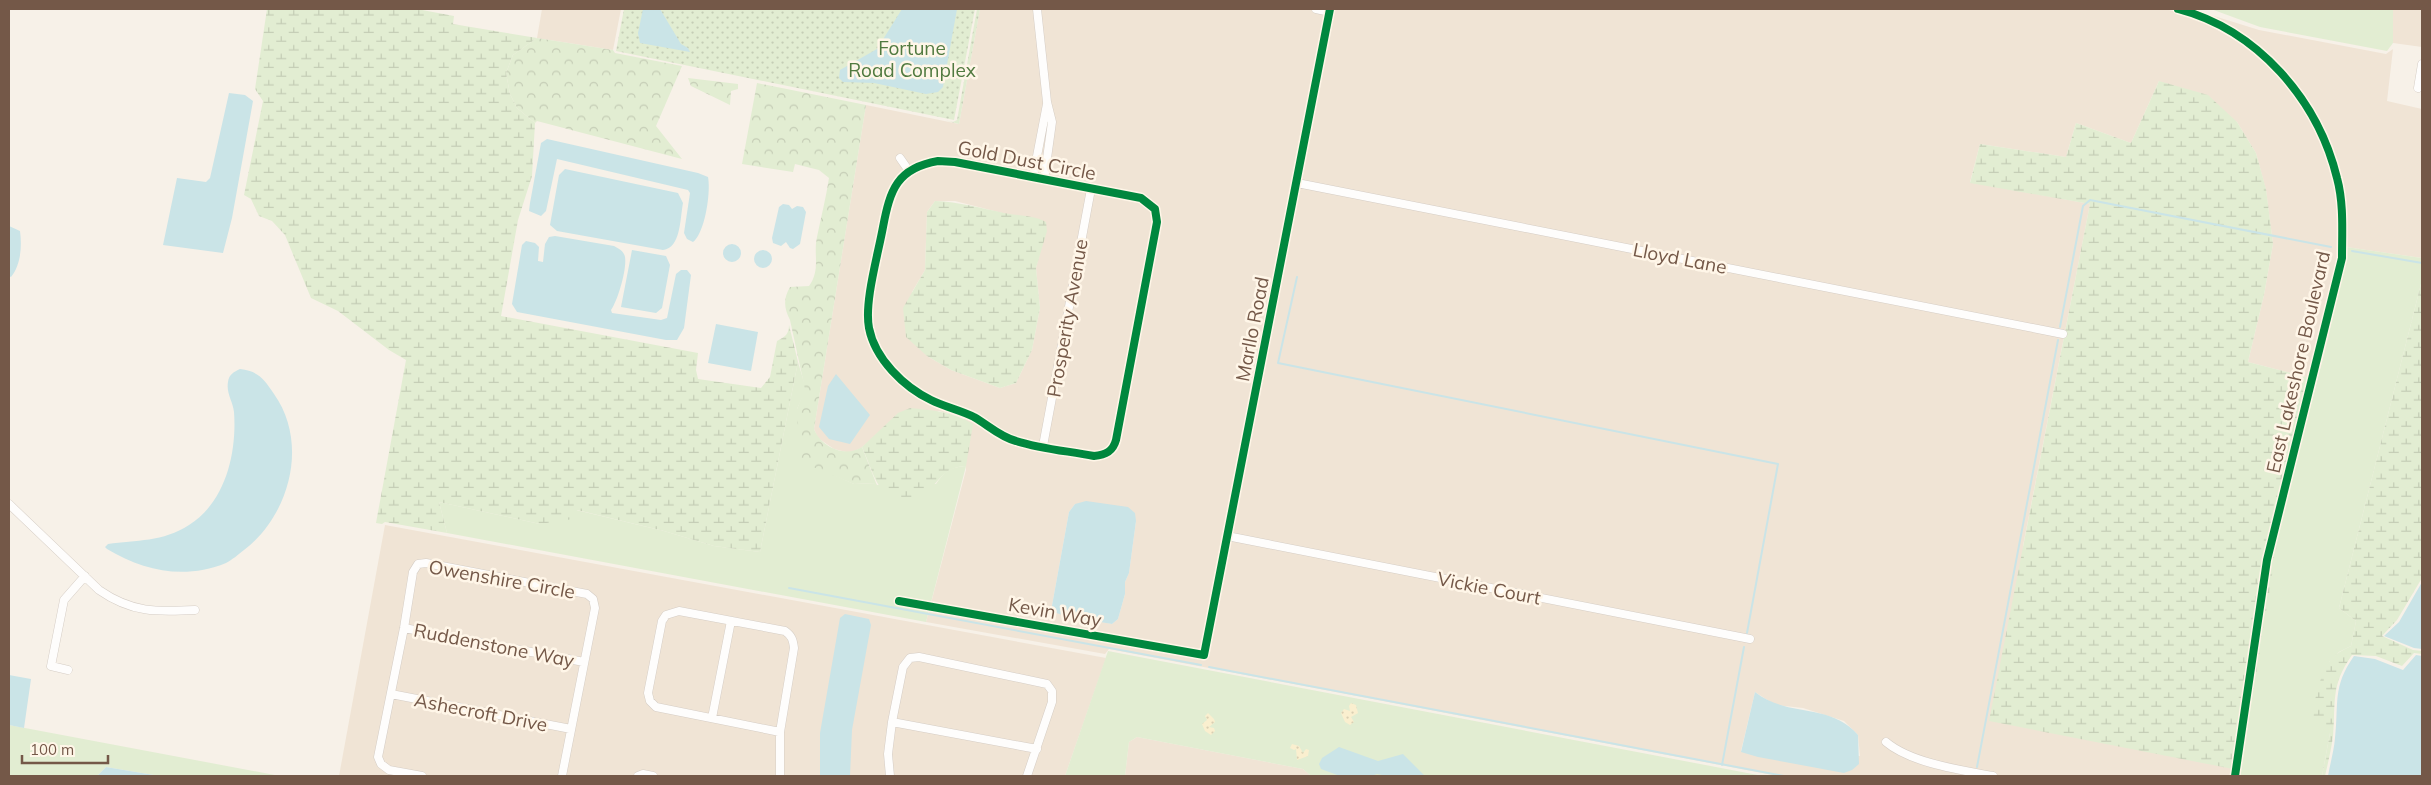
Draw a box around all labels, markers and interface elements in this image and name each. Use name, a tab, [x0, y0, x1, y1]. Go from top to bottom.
park label: Fortune Road Complex	[848, 36, 976, 82]
street label: Gold Dust Circle	[956, 135, 1098, 185]
street label: Prosperity Avenue	[1041, 237, 1093, 399]
street label: Lloyd Lane	[1631, 237, 1729, 279]
street label: East Lakeshore Boulevard	[2261, 249, 2335, 475]
street label: Marllo Road	[1230, 275, 1274, 383]
street label: Owenshire Circle	[427, 554, 577, 604]
street label: Vickie Court	[1435, 566, 1543, 610]
street label: Kevin Way	[1007, 592, 1103, 632]
street label: Ruddenstone Way	[412, 618, 576, 672]
street label: Ashecroft Drive	[412, 687, 550, 737]
scale bar	[22, 732, 109, 764]
text: 100 m	[30, 740, 74, 759]

